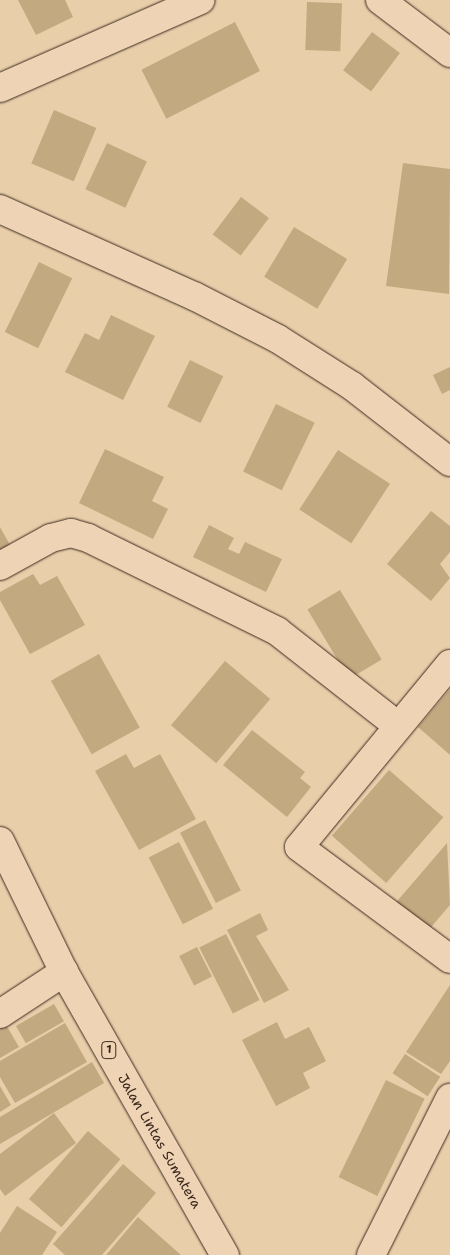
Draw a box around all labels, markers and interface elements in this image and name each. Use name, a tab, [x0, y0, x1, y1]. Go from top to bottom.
road number: 1	[100, 1040, 118, 1060]
street label: Jalan Lintas Sumatera	[115, 1071, 205, 1211]

